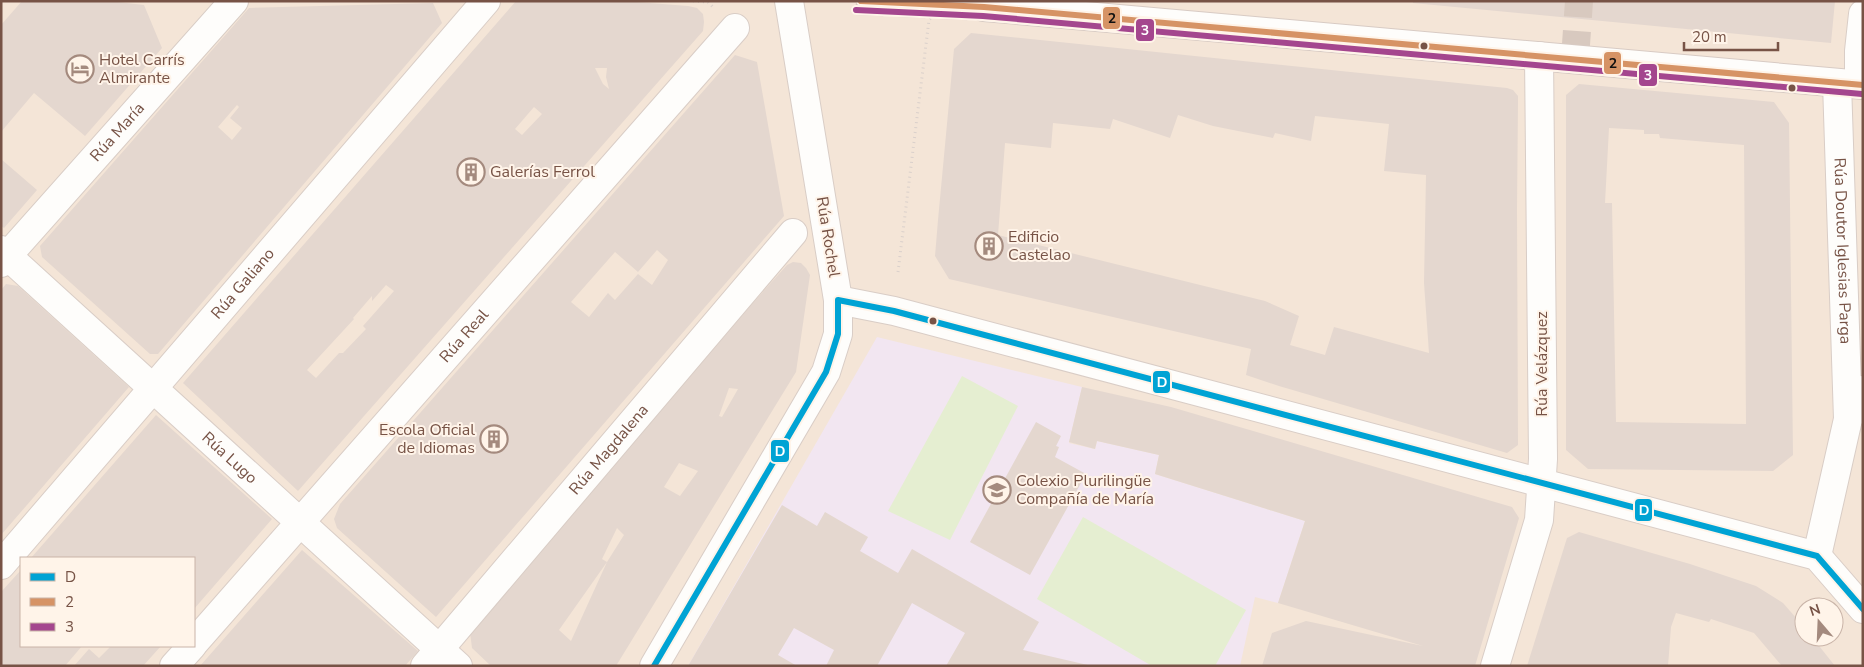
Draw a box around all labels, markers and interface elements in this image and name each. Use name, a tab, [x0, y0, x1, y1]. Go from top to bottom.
line badge: 2	[1102, 6, 1121, 30]
text: 2	[1108, 9, 1116, 28]
line badge: 3	[1135, 18, 1155, 42]
scale bar	[1684, 20, 1778, 52]
text: 3	[1141, 21, 1149, 40]
text: 20 m	[1692, 27, 1727, 47]
unlabelled marker	[1419, 41, 1429, 51]
place label: Hotel Carrís Almirante	[99, 49, 185, 89]
line badge: 2	[1603, 51, 1622, 75]
hotel icon: Hotel Carrís Almirante	[65, 54, 95, 84]
text: 2	[1609, 54, 1617, 73]
line badge: 3	[1638, 63, 1658, 87]
text: 3	[1644, 66, 1652, 85]
unlabelled marker	[1787, 83, 1797, 93]
street label: Rúa María	[85, 98, 150, 167]
building icon: Galerías Ferrol	[456, 157, 486, 187]
street label: Rúa Doutor Iglesias Parga	[1828, 157, 1857, 344]
place label: Galerías Ferrol	[490, 161, 595, 183]
street label: Rúa Rochel	[811, 195, 845, 279]
place label: Edificio Castelao	[1008, 226, 1071, 266]
building icon: Edificio Castelao	[974, 231, 1004, 261]
street label: Rúa Galiano	[206, 243, 280, 324]
street label: Rúa Real	[435, 304, 494, 367]
street label: Rúa Velázquez	[1531, 311, 1553, 417]
unlabelled marker	[928, 316, 938, 326]
line badge: D	[1152, 370, 1171, 394]
text: D	[1157, 373, 1167, 392]
street label: Rúa Magdalena	[564, 400, 654, 500]
place label: Escola Oficial de Idiomas	[379, 419, 475, 459]
building icon: Escola Oficial de Idiomas	[479, 424, 509, 454]
street label: Rúa Lugo	[197, 427, 262, 489]
line badge: D	[770, 439, 790, 463]
text: D	[775, 442, 785, 461]
place label: Colexio Plurilingüe Compañía de María	[1016, 470, 1154, 510]
school or university icon: Colexio Plurilingüe Compañía de María	[982, 475, 1012, 505]
line badge: D	[1634, 498, 1653, 522]
text: D	[1639, 501, 1649, 520]
legend	[20, 557, 195, 647]
text: D	[65, 567, 76, 587]
text: 2	[65, 592, 74, 612]
north arrow	[1794, 597, 1844, 647]
text: N	[1807, 599, 1823, 621]
text: 3	[65, 617, 74, 637]

